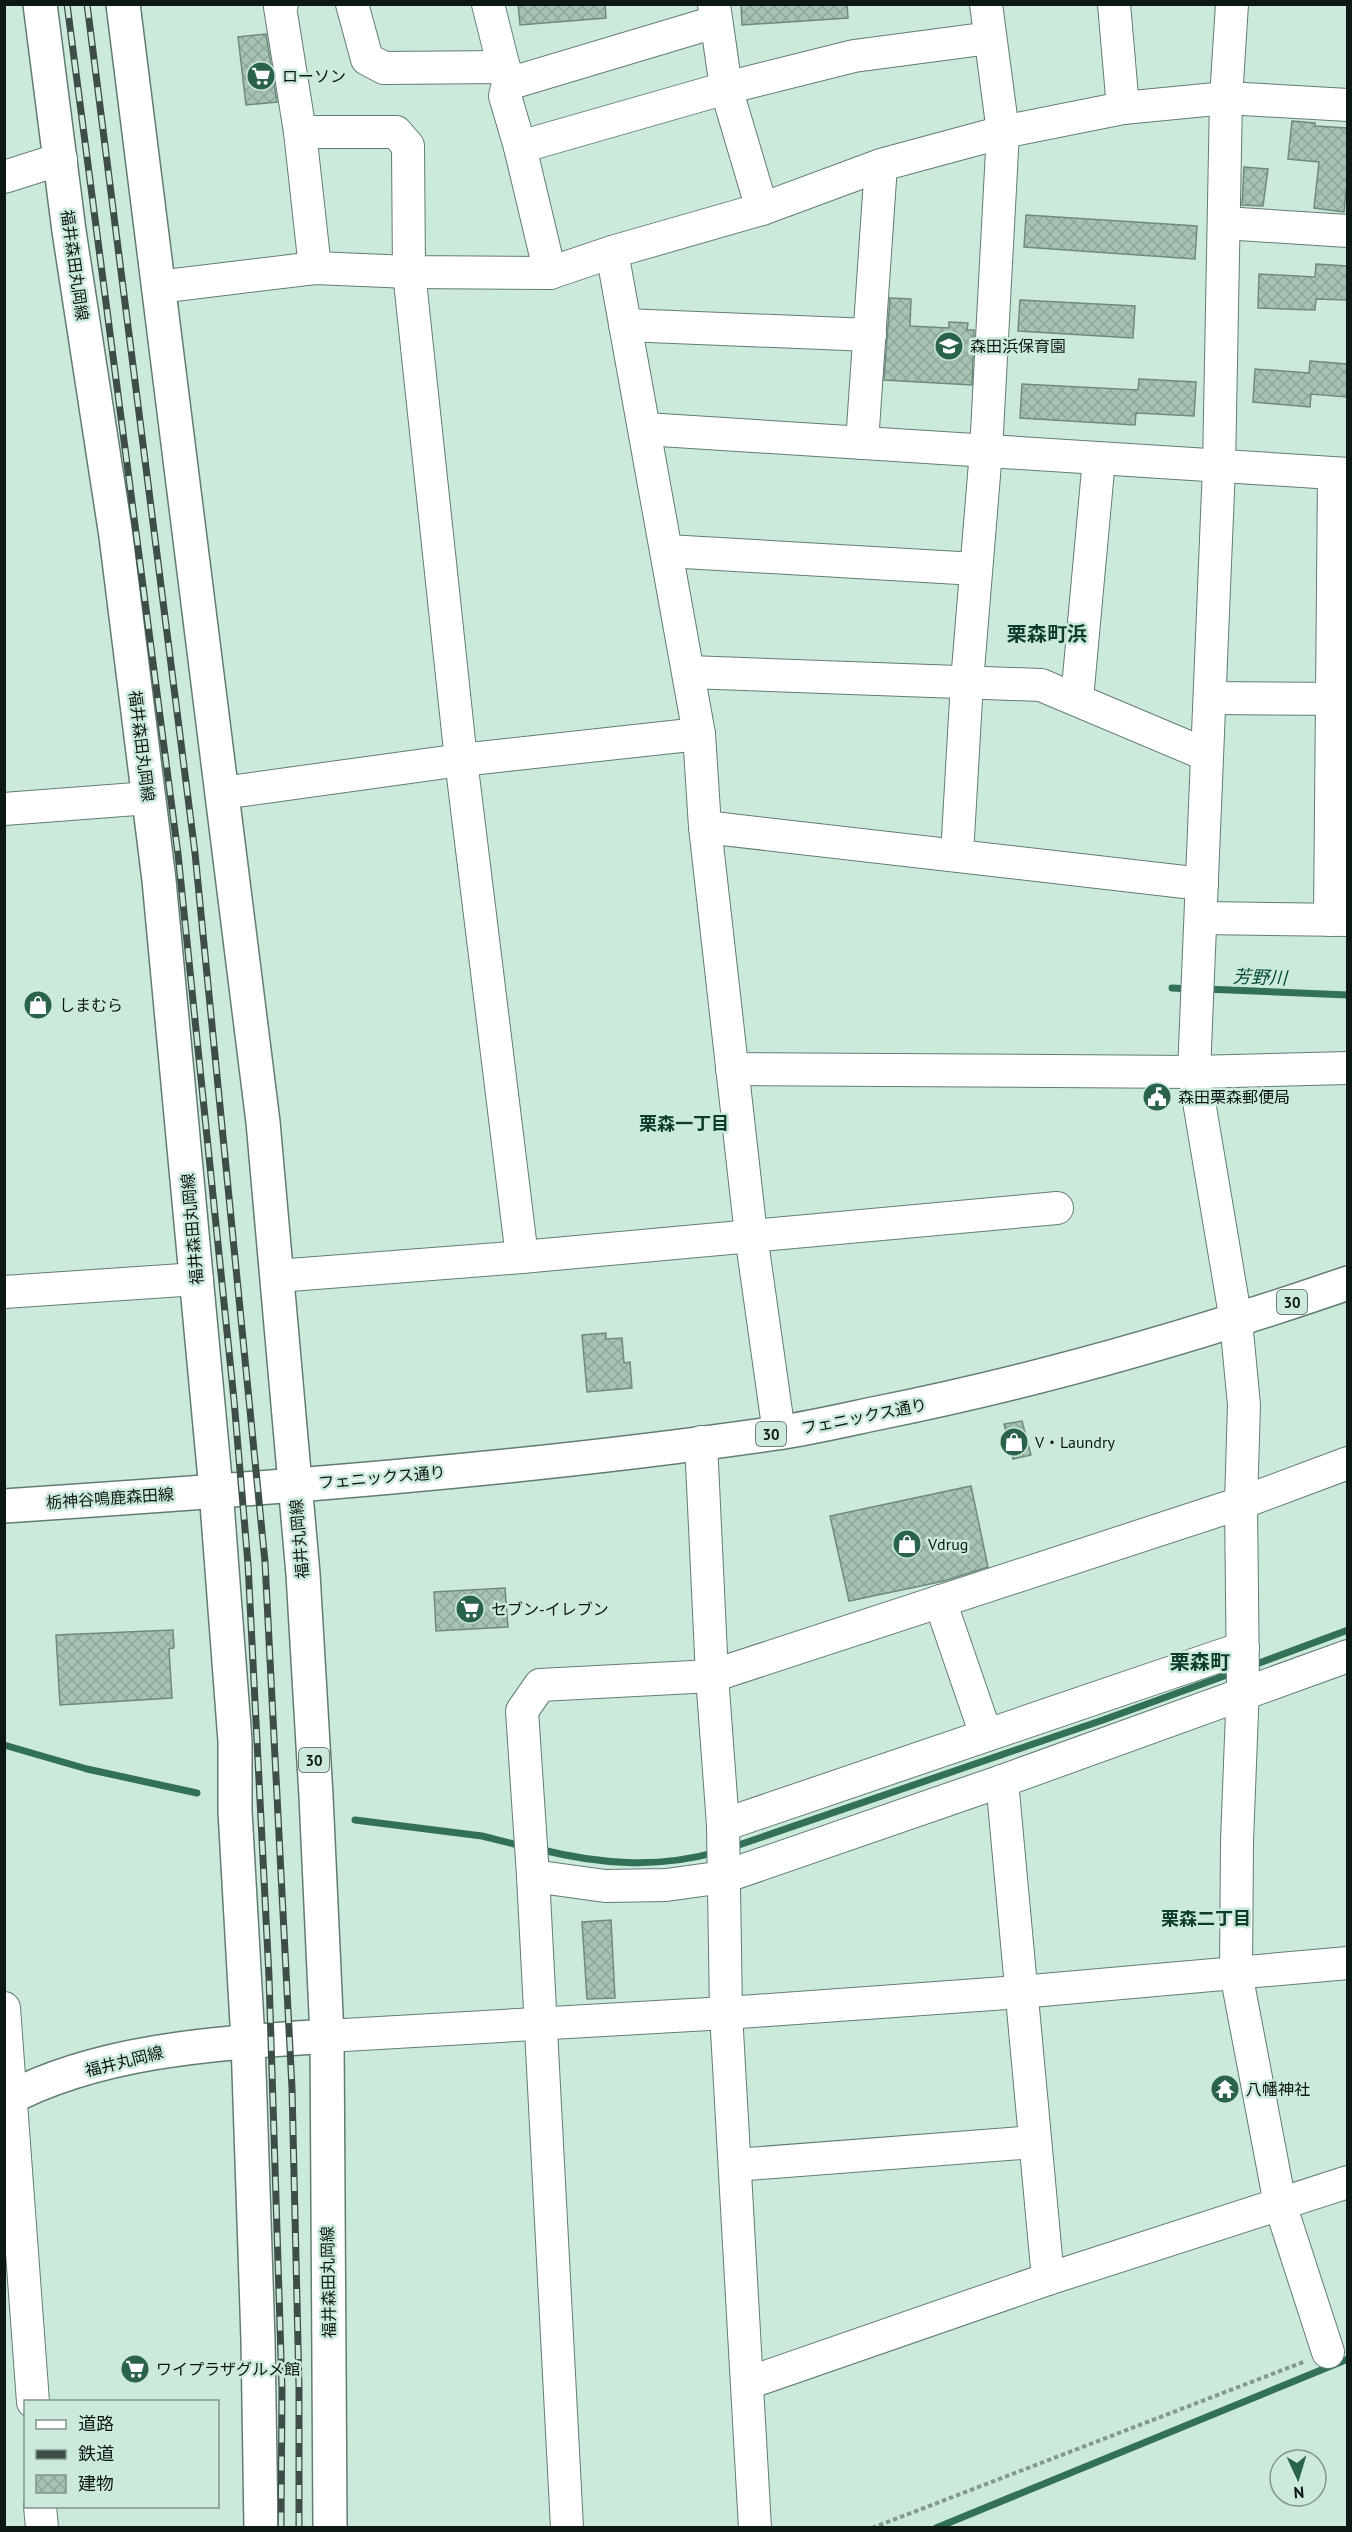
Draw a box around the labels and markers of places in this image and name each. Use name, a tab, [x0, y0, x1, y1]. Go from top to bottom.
supermarket icon: ローソン	[245, 60, 277, 92]
place label: ローソン	[282, 66, 346, 86]
school or university icon: 森田浜保育園	[933, 330, 965, 362]
place label: 森田浜保育園	[970, 336, 1066, 356]
shop icon: しまむら	[22, 989, 54, 1021]
place label: しまむら	[59, 995, 123, 1015]
public building icon: 森田栗森郵便局	[1141, 1081, 1173, 1113]
place label: 森田栗森郵便局	[1178, 1087, 1290, 1107]
shop icon: V・Laundry	[998, 1426, 1030, 1458]
place label: V・Laundry	[1034, 1432, 1115, 1452]
shop icon: Vdrug	[891, 1528, 923, 1560]
place label: Vdrug	[927, 1534, 968, 1554]
supermarket icon: セブン-イレブン	[454, 1593, 486, 1625]
place label: セブン-イレブン	[491, 1599, 609, 1619]
temple icon: 八幡神社	[1209, 2073, 1241, 2105]
place label: 八幡神社	[1246, 2079, 1310, 2099]
supermarket icon: ワイプラザグルメ館	[119, 2353, 151, 2385]
place label: ワイプラザグルメ館	[156, 2359, 300, 2379]

